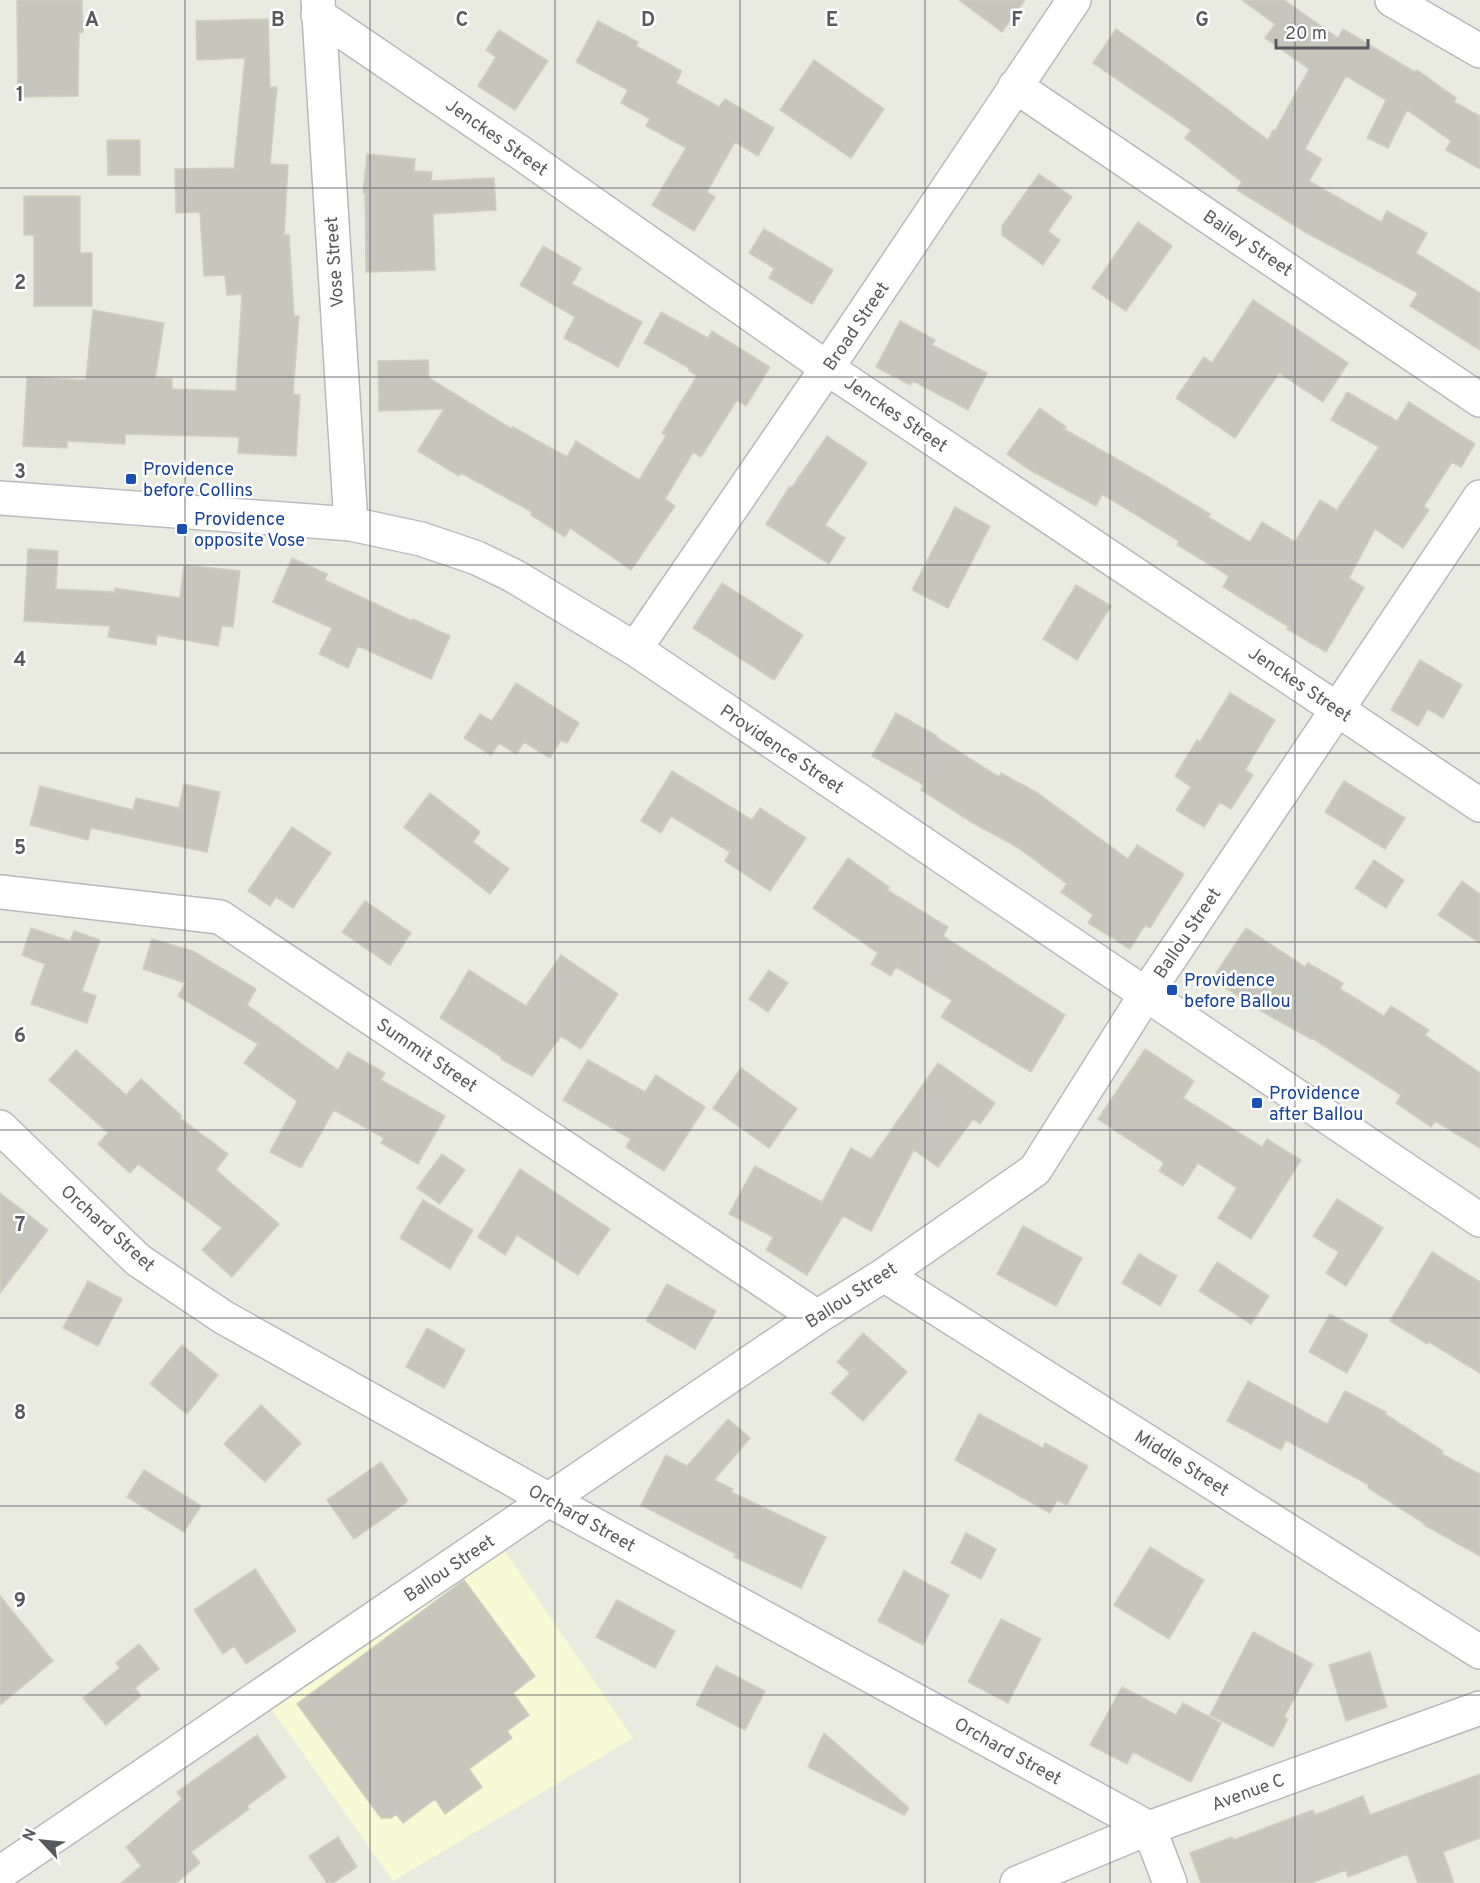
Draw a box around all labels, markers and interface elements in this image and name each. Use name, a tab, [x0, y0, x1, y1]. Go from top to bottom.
text: A	[85, 8, 99, 34]
text: B	[271, 8, 285, 34]
text: C	[456, 8, 468, 34]
text: D	[641, 8, 655, 34]
text: E	[826, 8, 838, 34]
text: F	[1011, 8, 1023, 34]
text: G	[1195, 8, 1209, 34]
scale bar	[1276, 12, 1368, 50]
text: 20 m	[1285, 23, 1327, 46]
text: 1	[16, 83, 24, 109]
street label: Jenckes Street	[440, 94, 552, 182]
street label: Bailey Street	[1198, 206, 1296, 283]
street label: Vose Street	[321, 215, 350, 308]
text: 2	[14, 271, 26, 297]
street label: Broad Street	[819, 278, 895, 376]
street label: Jenckes Street	[839, 372, 951, 458]
place label: Providence before Collins	[143, 459, 253, 503]
text: 3	[14, 460, 26, 486]
marker: Providence before Collins	[124, 472, 138, 486]
place label: Providence opposite Vose	[194, 509, 305, 553]
marker: Providence opposite Vose	[175, 522, 189, 536]
street label: Jenckes Street	[1243, 642, 1355, 728]
text: 4	[14, 648, 26, 674]
street label: Providence Street	[715, 700, 848, 800]
text: 5	[14, 836, 26, 862]
street label: Ballou Street	[1149, 884, 1227, 984]
place label: Providence before Ballou	[1184, 970, 1291, 1014]
marker: Providence before Ballou	[1165, 983, 1179, 997]
street label: Summit Street	[371, 1014, 481, 1098]
text: 6	[14, 1024, 26, 1050]
place label: Providence after Ballou	[1269, 1083, 1363, 1127]
marker: Providence after Ballou	[1250, 1096, 1264, 1110]
street label: Orchard Street	[55, 1181, 159, 1278]
text: 7	[15, 1213, 25, 1239]
street label: Ballou Street	[802, 1258, 902, 1334]
text: 8	[14, 1401, 26, 1427]
street label: Middle Street	[1130, 1426, 1233, 1502]
street label: Orchard Street	[524, 1480, 639, 1558]
street label: Ballou Street	[400, 1530, 500, 1608]
text: 9	[14, 1589, 26, 1615]
street label: Orchard Street	[950, 1713, 1065, 1791]
street label: Avenue C	[1209, 1770, 1288, 1817]
north arrow	[12, 1811, 72, 1871]
text: N	[19, 1826, 42, 1845]

